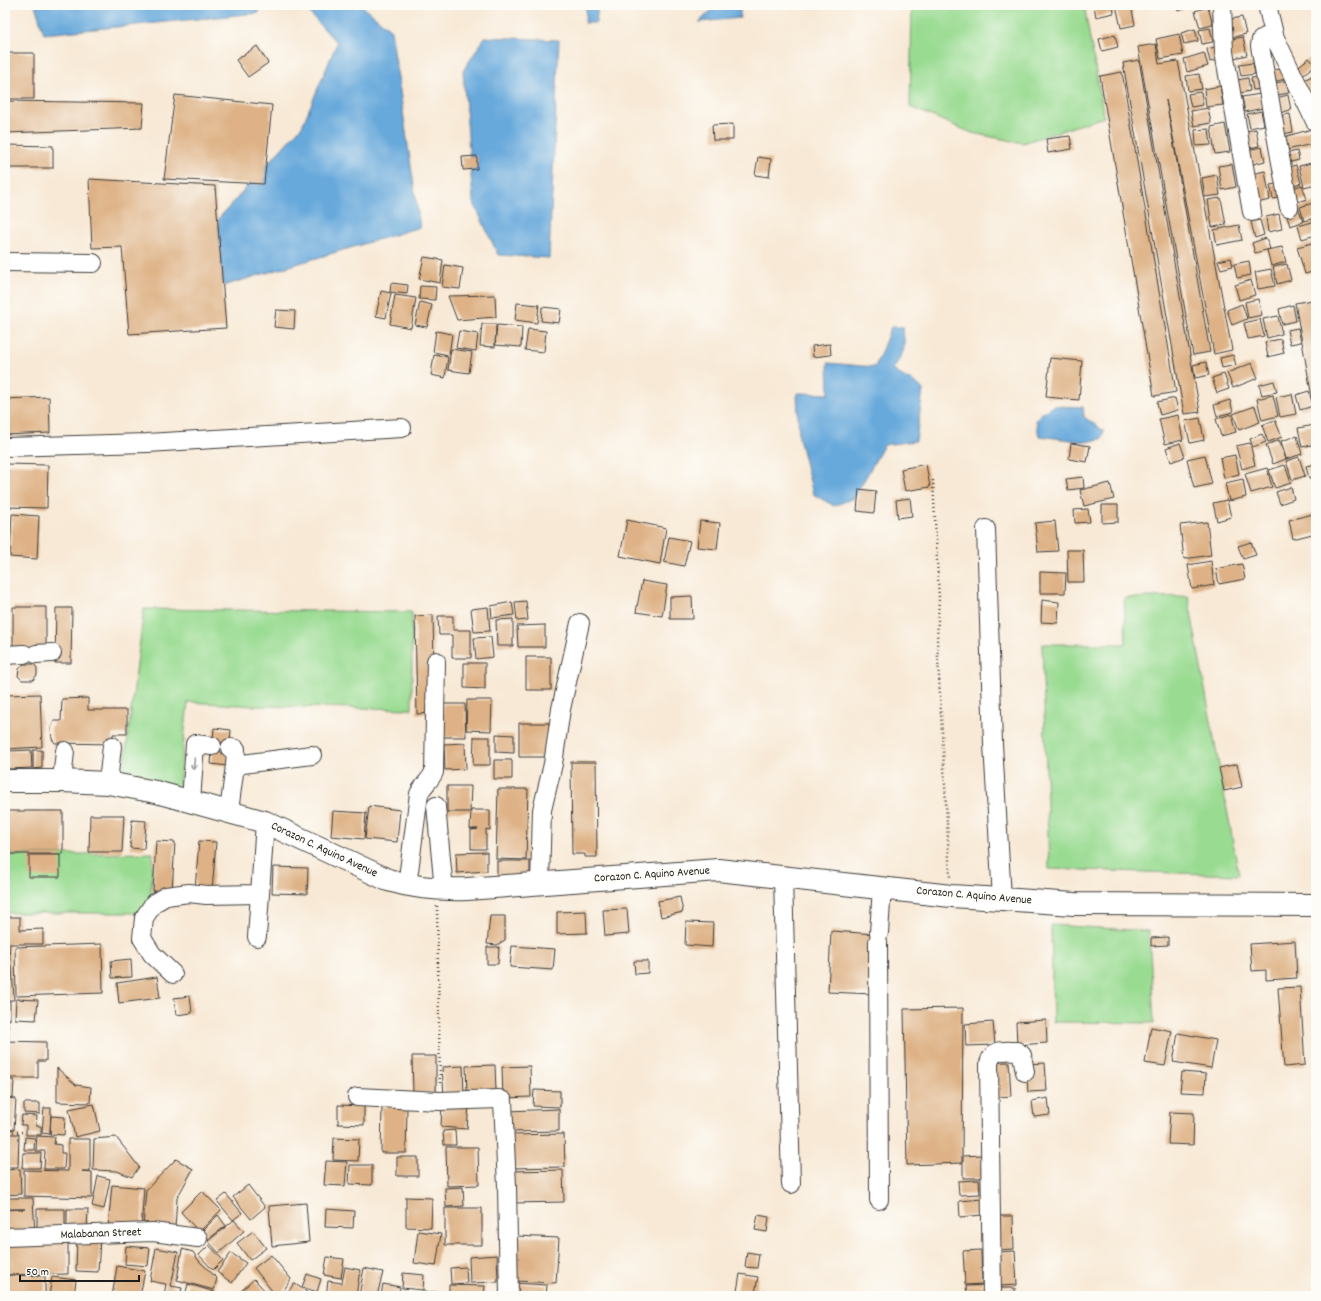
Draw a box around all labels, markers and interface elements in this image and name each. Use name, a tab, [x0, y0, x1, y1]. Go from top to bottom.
one-way arrow	[190, 757, 197, 770]
street label: Corazon C. Aquino Avenue	[268, 818, 380, 882]
street label: Corazon C. Aquino Avenue	[594, 862, 710, 888]
street label: Corazon C. Aquino Avenue	[916, 882, 1032, 910]
street label: Malabanan Street	[60, 1224, 142, 1244]
scale bar	[20, 1257, 139, 1283]
text: 50 m	[26, 1264, 49, 1281]

